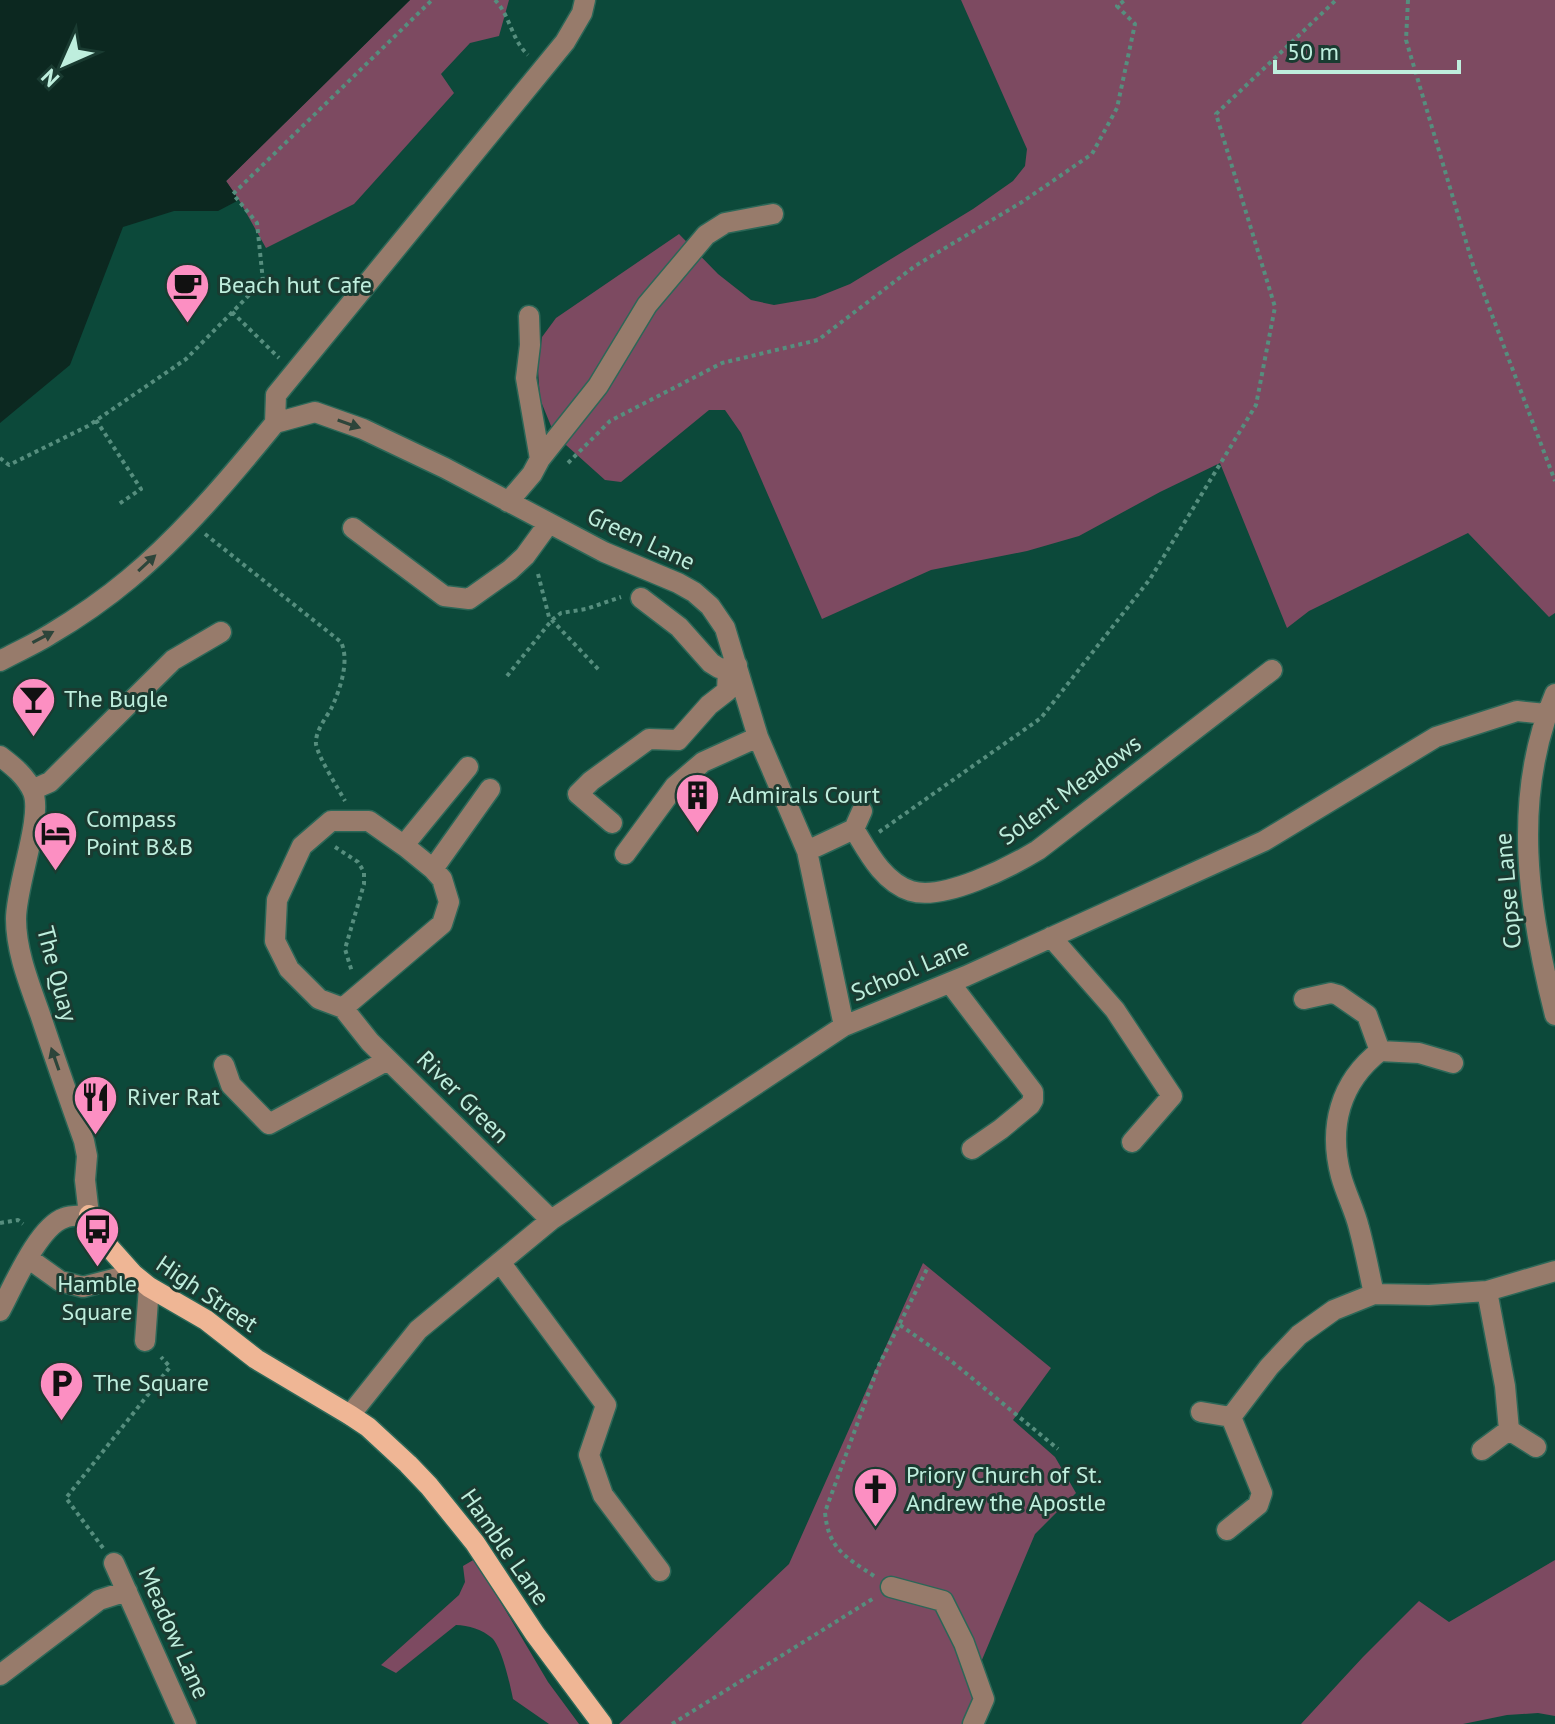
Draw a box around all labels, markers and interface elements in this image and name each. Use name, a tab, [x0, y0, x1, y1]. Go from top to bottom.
north arrow	[24, 24, 104, 104]
scale bar	[1275, 24, 1459, 74]
text: 50 m	[1287, 36, 1339, 67]
text: N	[35, 63, 65, 93]
cafe icon: Beach hut Cafe	[163, 261, 211, 324]
place label: Beach hut Cafe	[218, 269, 372, 300]
one-way arrow	[337, 419, 361, 431]
street label: Green Lane	[582, 500, 700, 577]
one-way arrow	[137, 555, 156, 573]
one-way arrow	[32, 631, 55, 644]
bar icon: The Bugle	[9, 675, 57, 738]
place label: The Bugle	[64, 683, 168, 714]
street label: Solent Meadows	[992, 727, 1147, 852]
building icon: Admirals Court	[673, 771, 721, 834]
place label: Admirals Court	[728, 779, 880, 810]
place label: Compass Point B&B	[86, 803, 193, 862]
hotel icon: Compass Point B&B	[31, 809, 79, 872]
street label: Copse Lane	[1487, 832, 1528, 950]
street label: The Quay	[30, 923, 85, 1025]
street label: School Lane	[846, 931, 973, 1008]
street label: River Green	[410, 1044, 516, 1150]
one-way arrow	[48, 1046, 61, 1070]
restaurant icon: River Rat	[72, 1073, 120, 1136]
place label: River Rat	[127, 1081, 220, 1112]
bus stop icon: Hamble Square	[73, 1206, 121, 1269]
street label: High Street	[150, 1248, 264, 1339]
place label: Hamble Square	[57, 1268, 137, 1327]
parking icon: The Square	[38, 1359, 86, 1422]
place label: The Square	[93, 1367, 209, 1398]
place label: Priory Church of St. Andrew the Apostle	[906, 1459, 1106, 1518]
church icon: Priory Church of St. Andrew the Apostle	[851, 1465, 899, 1528]
street label: Hamble Lane	[454, 1482, 557, 1611]
street label: Meadow Lane	[132, 1562, 217, 1704]

